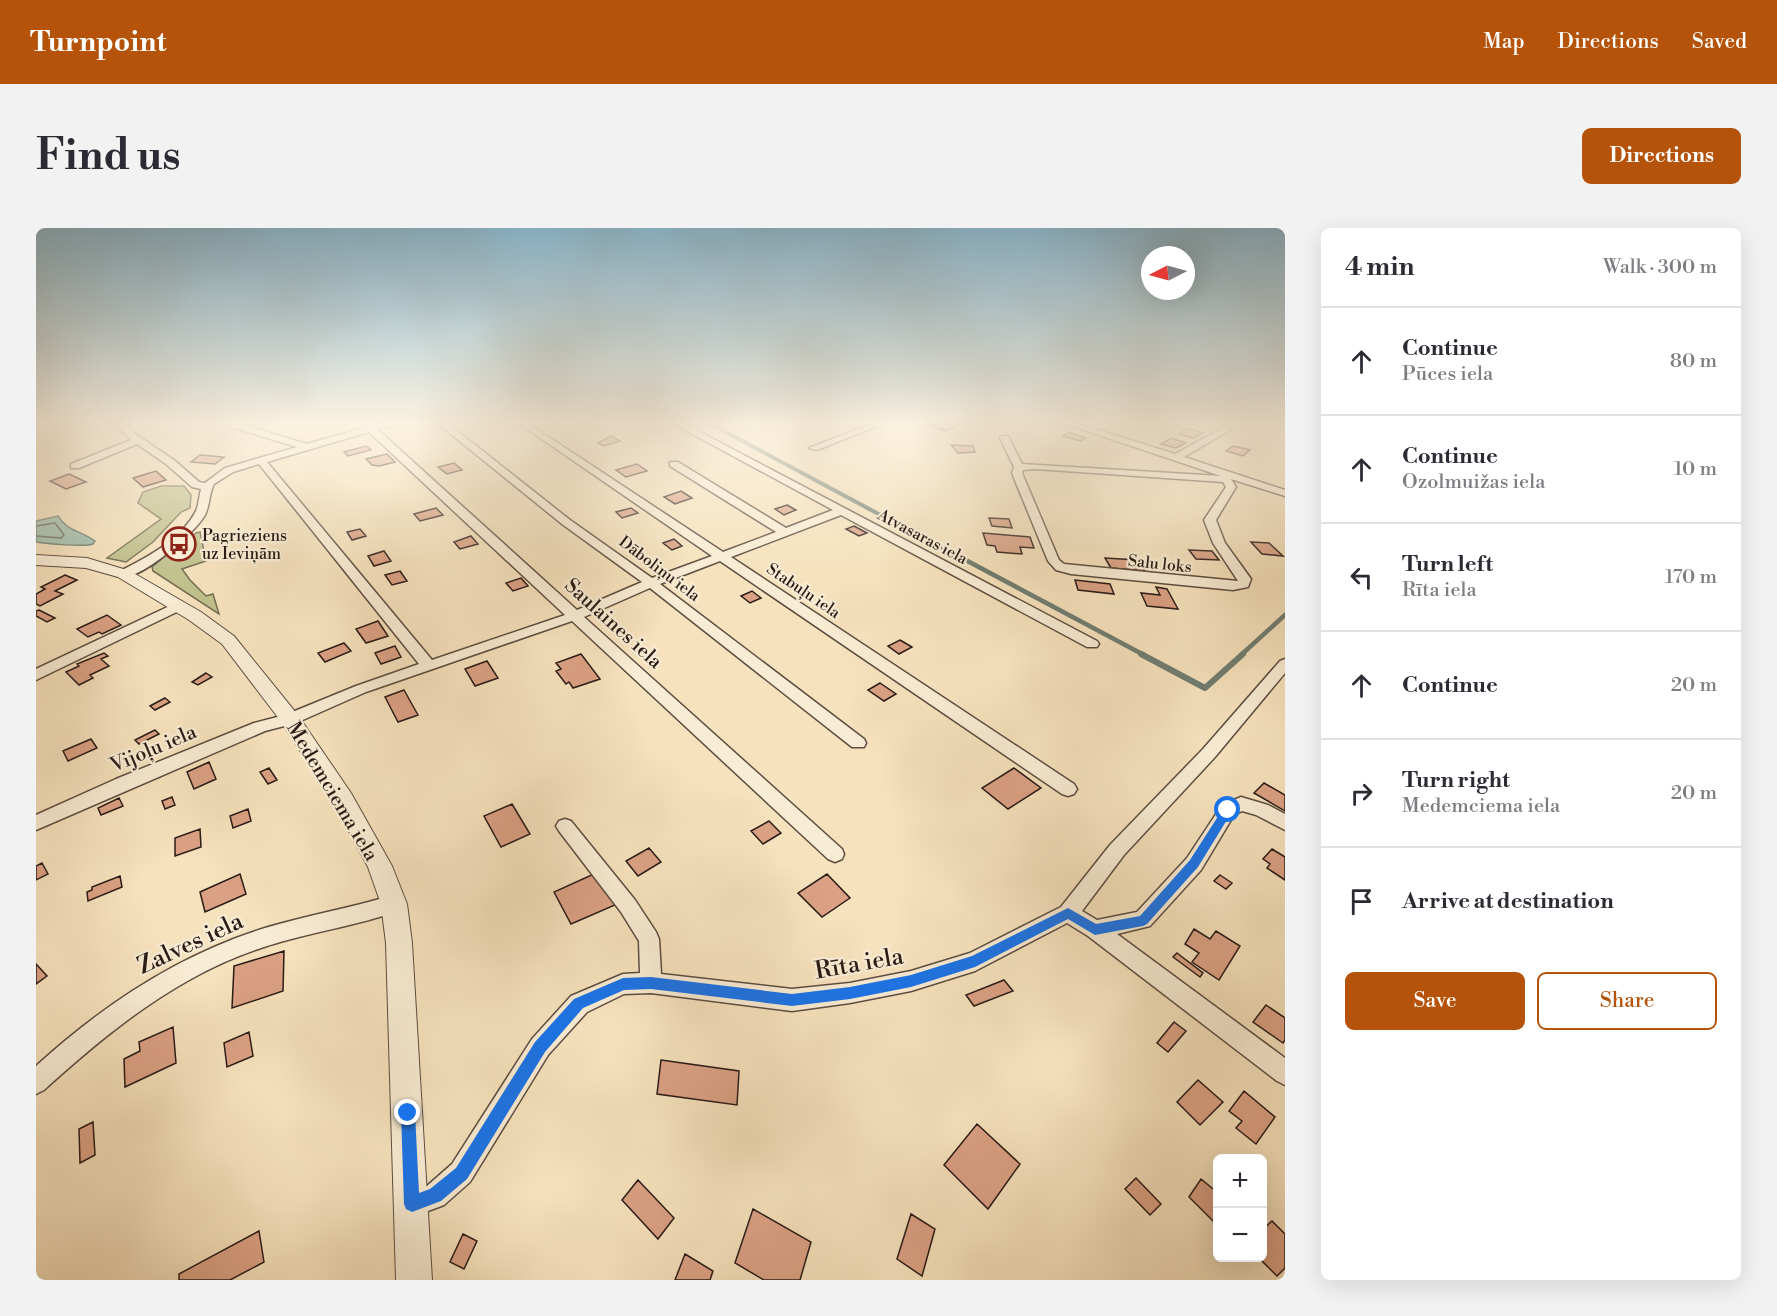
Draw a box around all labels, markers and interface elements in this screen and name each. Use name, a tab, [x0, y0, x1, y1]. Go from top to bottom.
text: Turnpoint	[30, 25, 166, 60]
text: Map	[1483, 29, 1525, 55]
text: Directions	[1558, 29, 1659, 55]
text: Saved	[1692, 29, 1747, 55]
button: Directions	[1582, 128, 1741, 184]
text: Find us	[36, 130, 180, 183]
north arrow	[1141, 246, 1195, 300]
text: 4 min	[1345, 251, 1415, 283]
text: Walk · 300 m	[1603, 255, 1717, 280]
text: Continue	[1402, 335, 1498, 362]
icon: ahead	[1345, 345, 1378, 378]
text: 80 m	[1670, 349, 1717, 374]
text: Pūces iela	[1402, 362, 1493, 387]
text: Continue	[1402, 443, 1498, 470]
icon: ahead	[1345, 453, 1378, 486]
text: 10 m	[1674, 457, 1717, 482]
text: Ozolmuižas iela	[1402, 470, 1545, 495]
street label: Atvasaras iela	[873, 504, 972, 569]
bus stop icon: Pagrieziens uz Ieviņām	[161, 526, 197, 562]
place label: Pagrieziens uz Ieviņām	[202, 526, 287, 564]
street label: Dāboliņu iela	[615, 532, 705, 606]
street label: Salu loks	[1127, 551, 1193, 577]
text: Turn left	[1402, 551, 1493, 578]
street label: Stabuļu iela	[763, 559, 845, 623]
icon: left	[1345, 561, 1378, 594]
text: 170 m	[1665, 565, 1717, 590]
street label: Saulaines iela	[559, 574, 668, 675]
text: Rīta iela	[1402, 578, 1477, 603]
icon: ahead	[1345, 669, 1378, 702]
text: Continue	[1402, 672, 1498, 699]
text: 20 m	[1671, 673, 1717, 698]
street label: Medemciema iela	[280, 718, 384, 867]
street label: Vijoļu iela	[106, 720, 201, 779]
text: Turn right	[1402, 767, 1510, 794]
icon: right	[1345, 777, 1378, 810]
text: 20 m	[1671, 781, 1717, 806]
text: Medemciema iela	[1402, 794, 1560, 819]
route start	[1214, 796, 1240, 822]
icon: arrive	[1345, 885, 1378, 918]
text: Arrive at destination	[1402, 888, 1614, 915]
street label: Zalves iela	[133, 906, 249, 981]
street label: Rīta iela	[813, 941, 907, 987]
button: Save	[1345, 972, 1525, 1030]
button: Share	[1537, 972, 1717, 1030]
route end	[394, 1099, 420, 1125]
map controls	[1213, 1154, 1267, 1262]
button: +	[1213, 1154, 1267, 1208]
button: −	[1213, 1208, 1267, 1262]

